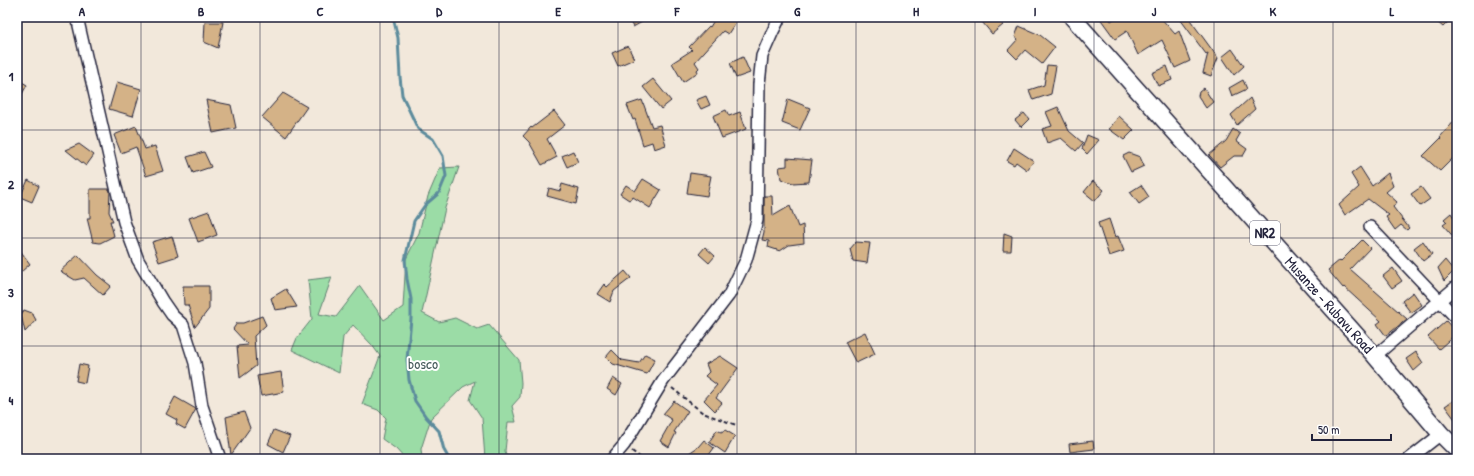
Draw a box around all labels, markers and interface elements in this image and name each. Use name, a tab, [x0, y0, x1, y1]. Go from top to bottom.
text: A	[79, 2, 86, 20]
text: B	[198, 2, 205, 20]
text: C	[316, 2, 324, 20]
text: D	[436, 2, 443, 20]
text: E	[555, 2, 561, 20]
text: F	[674, 2, 681, 20]
text: G	[794, 2, 801, 20]
text: H	[913, 2, 919, 20]
text: I	[1033, 2, 1037, 20]
text: J	[1152, 2, 1157, 20]
text: K	[1270, 2, 1277, 20]
text: L	[1390, 2, 1395, 20]
text: 1	[9, 67, 14, 85]
text: 2	[8, 175, 15, 193]
road number: NR2	[1250, 221, 1280, 245]
street label: Musanze - Rubavu Road	[1280, 252, 1379, 358]
text: 3	[8, 283, 14, 301]
park label: bosco	[408, 353, 438, 374]
text: 4	[9, 391, 14, 409]
scale bar	[1312, 416, 1391, 442]
text: 50 m	[1318, 421, 1339, 438]

